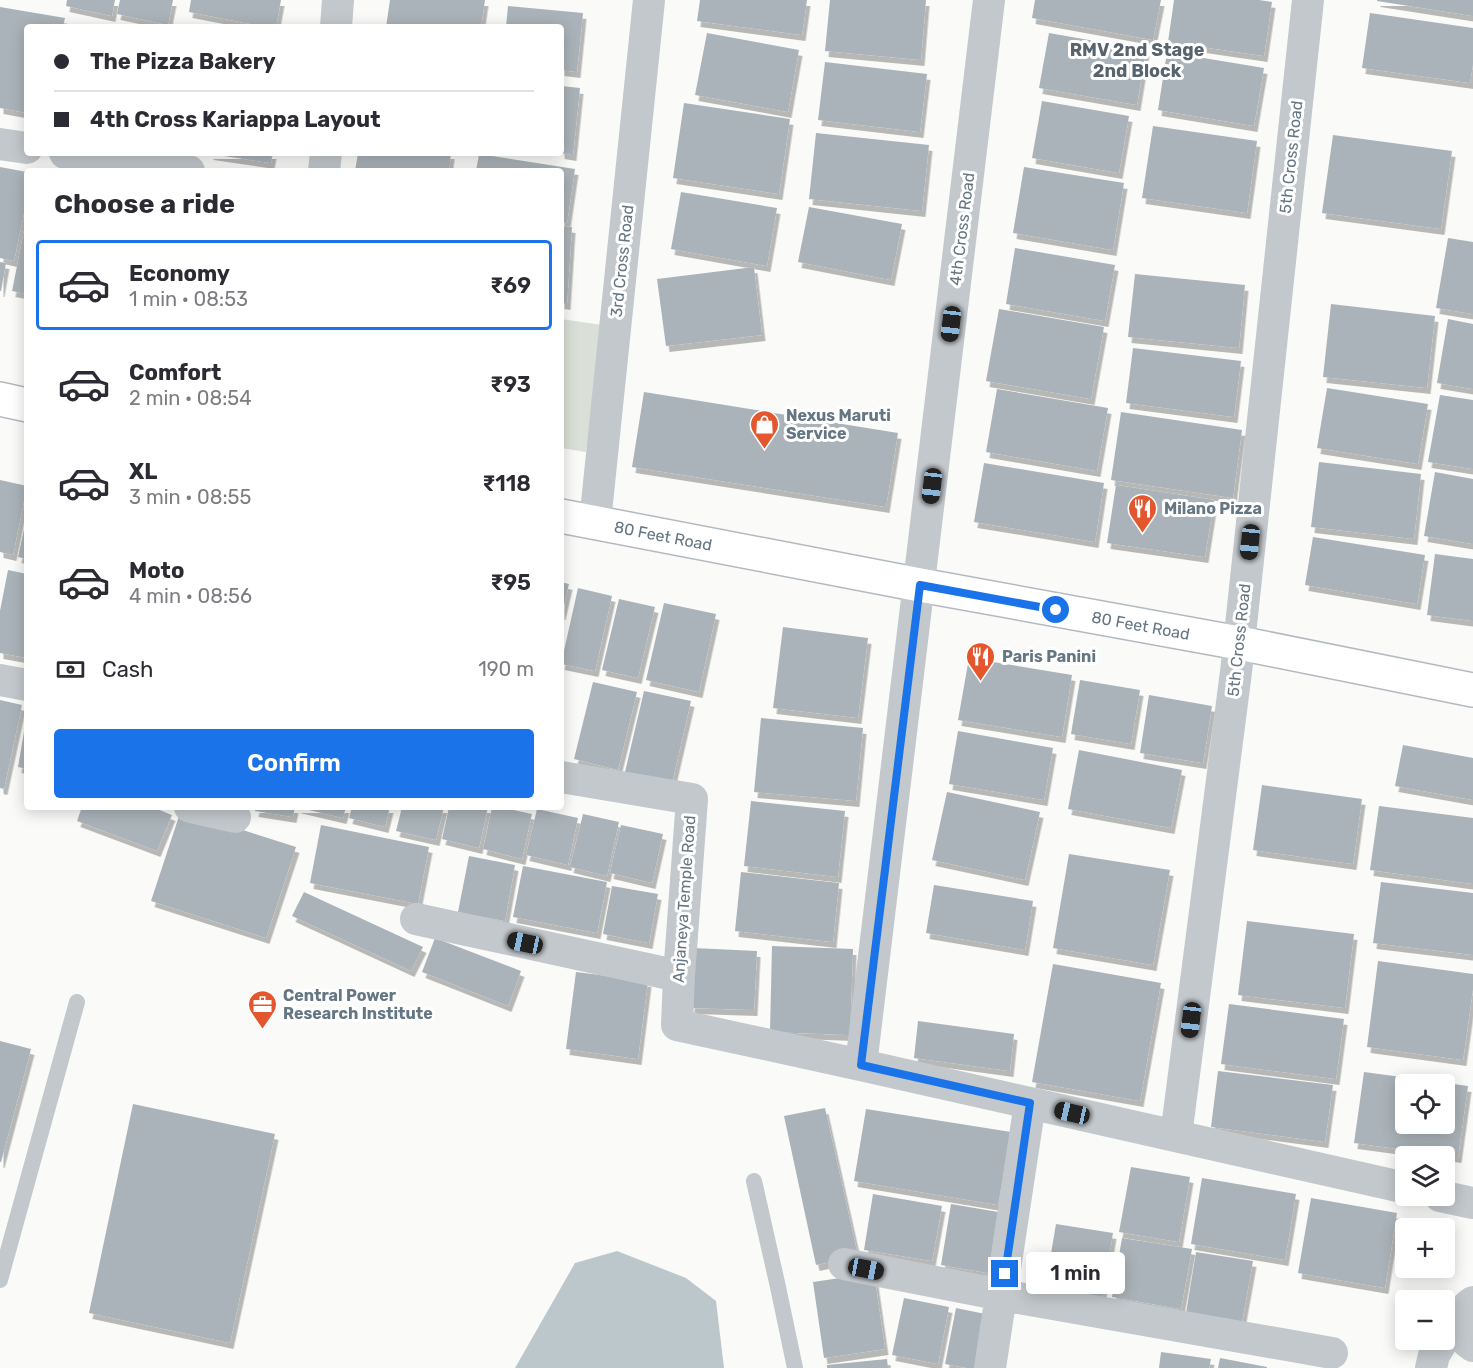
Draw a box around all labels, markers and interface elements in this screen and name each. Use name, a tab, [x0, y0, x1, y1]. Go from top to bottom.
district label: RMV 2nd Stage 2nd Block	[1070, 39, 1205, 82]
text: The Pizza Bakery	[90, 48, 276, 75]
street label: 5th Cross Road	[1276, 100, 1306, 214]
text: 4th Cross Kariappa Layout	[90, 106, 380, 133]
street label: 4th Cross Road	[946, 171, 978, 287]
text: Choose a ride	[54, 188, 235, 220]
street label: 3rd Cross Road	[607, 204, 637, 318]
icon: car	[57, 258, 111, 312]
text: Economy	[129, 260, 230, 287]
text: ₹69	[490, 272, 531, 299]
text: 1 min · 08:53	[129, 287, 248, 311]
car	[940, 305, 962, 343]
icon: car	[57, 357, 111, 411]
text: Comfort	[129, 359, 221, 386]
text: ₹93	[490, 371, 531, 398]
text: 2 min · 08:54	[129, 386, 252, 410]
place label: Nexus Maruti Service	[786, 406, 891, 443]
shop icon: Nexus Maruti Service	[749, 408, 781, 450]
icon: car	[57, 456, 111, 510]
text: XL	[129, 458, 157, 485]
car	[921, 467, 943, 505]
text: ₹118	[482, 470, 531, 497]
text: 3 min · 08:55	[129, 485, 251, 509]
restaurant icon: Milano Pizza	[1127, 492, 1159, 534]
place label: Milano Pizza	[1164, 499, 1262, 518]
street label: 80 Feet Road	[612, 517, 714, 554]
car	[1239, 523, 1261, 561]
icon: car	[57, 555, 111, 609]
text: Moto	[129, 557, 184, 584]
text: ₹95	[490, 569, 531, 596]
street label: 5th Cross Road	[1224, 583, 1254, 697]
text: 4 min · 08:56	[129, 584, 252, 608]
route start	[1042, 596, 1069, 623]
street label: 80 Feet Road	[1090, 607, 1191, 643]
restaurant icon: Paris Panini	[965, 640, 997, 682]
place label: Paris Panini	[1002, 647, 1096, 666]
icon: cash	[54, 653, 87, 686]
text: Cash	[102, 656, 153, 683]
text: 190 m	[478, 657, 534, 681]
button: Confirm	[54, 729, 534, 798]
street label: Anjaneya Temple Road	[669, 815, 699, 983]
car	[506, 930, 544, 956]
place label: Central Power Research Institute	[283, 986, 433, 1023]
office icon: Central Power Research Institute	[246, 988, 278, 1030]
car	[1180, 1001, 1202, 1039]
map controls	[1395, 1074, 1455, 1350]
button: locate	[1395, 1074, 1455, 1134]
car	[1052, 1100, 1092, 1126]
button: layers	[1395, 1146, 1455, 1206]
button: +	[1395, 1218, 1455, 1278]
callout: 1 min	[1026, 1253, 1125, 1295]
car	[847, 1257, 885, 1281]
route end	[991, 1260, 1018, 1287]
text: 1 min	[1050, 1261, 1101, 1285]
button: −	[1395, 1290, 1455, 1350]

